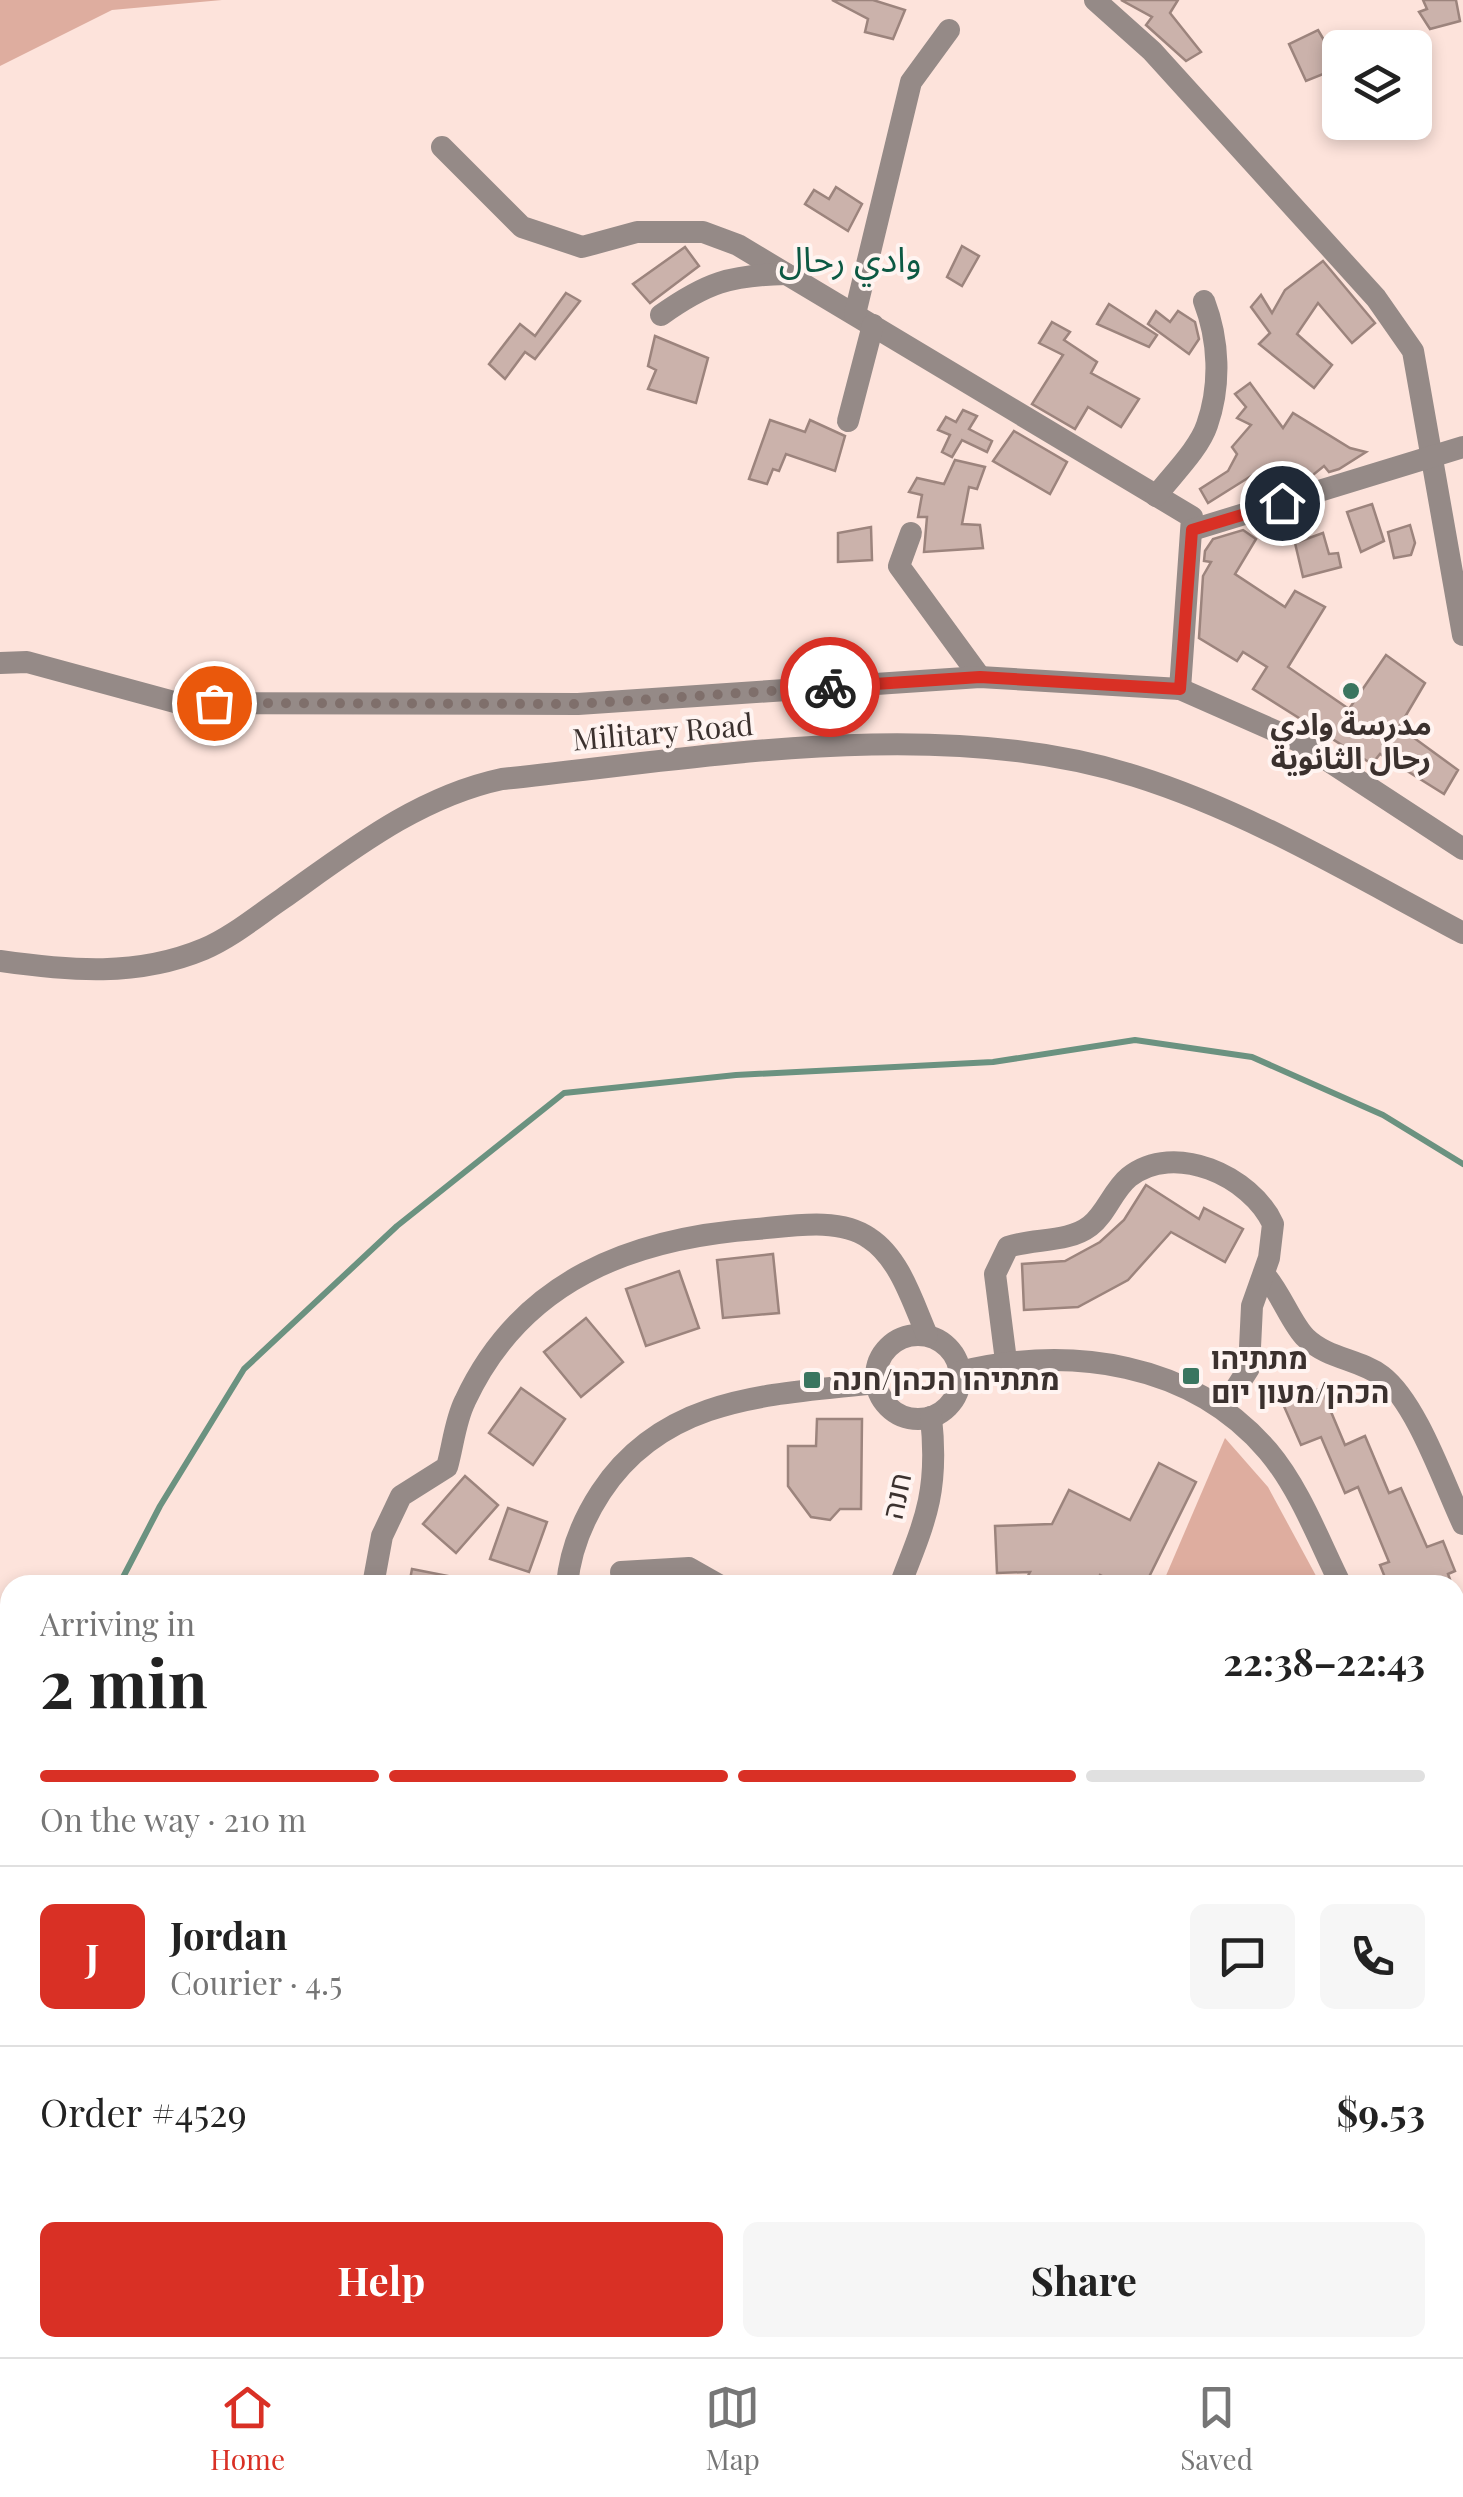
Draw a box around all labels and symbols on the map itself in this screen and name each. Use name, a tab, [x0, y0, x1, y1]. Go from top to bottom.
district label: وادي رحال	[779, 234, 921, 287]
pin	[1240, 461, 1325, 546]
courier	[780, 637, 880, 737]
pin	[172, 661, 257, 746]
marker: مدرسة وادي رحال الثانوية	[1340, 680, 1362, 702]
street label: Military Road	[571, 703, 755, 759]
place label: مدرسة وادي رحال الثانوية	[1270, 703, 1432, 777]
place label: מתתיהו הכהן/מעון יום	[1211, 1337, 1389, 1411]
place label: מתתיהו הכהן/חנה	[832, 1358, 1060, 1398]
marker: מתתיהו הכהן/מעון יום	[1180, 1365, 1202, 1387]
marker: מתתיהו הכהן/חנה	[801, 1369, 823, 1391]
street label: חנה	[871, 1469, 919, 1523]

